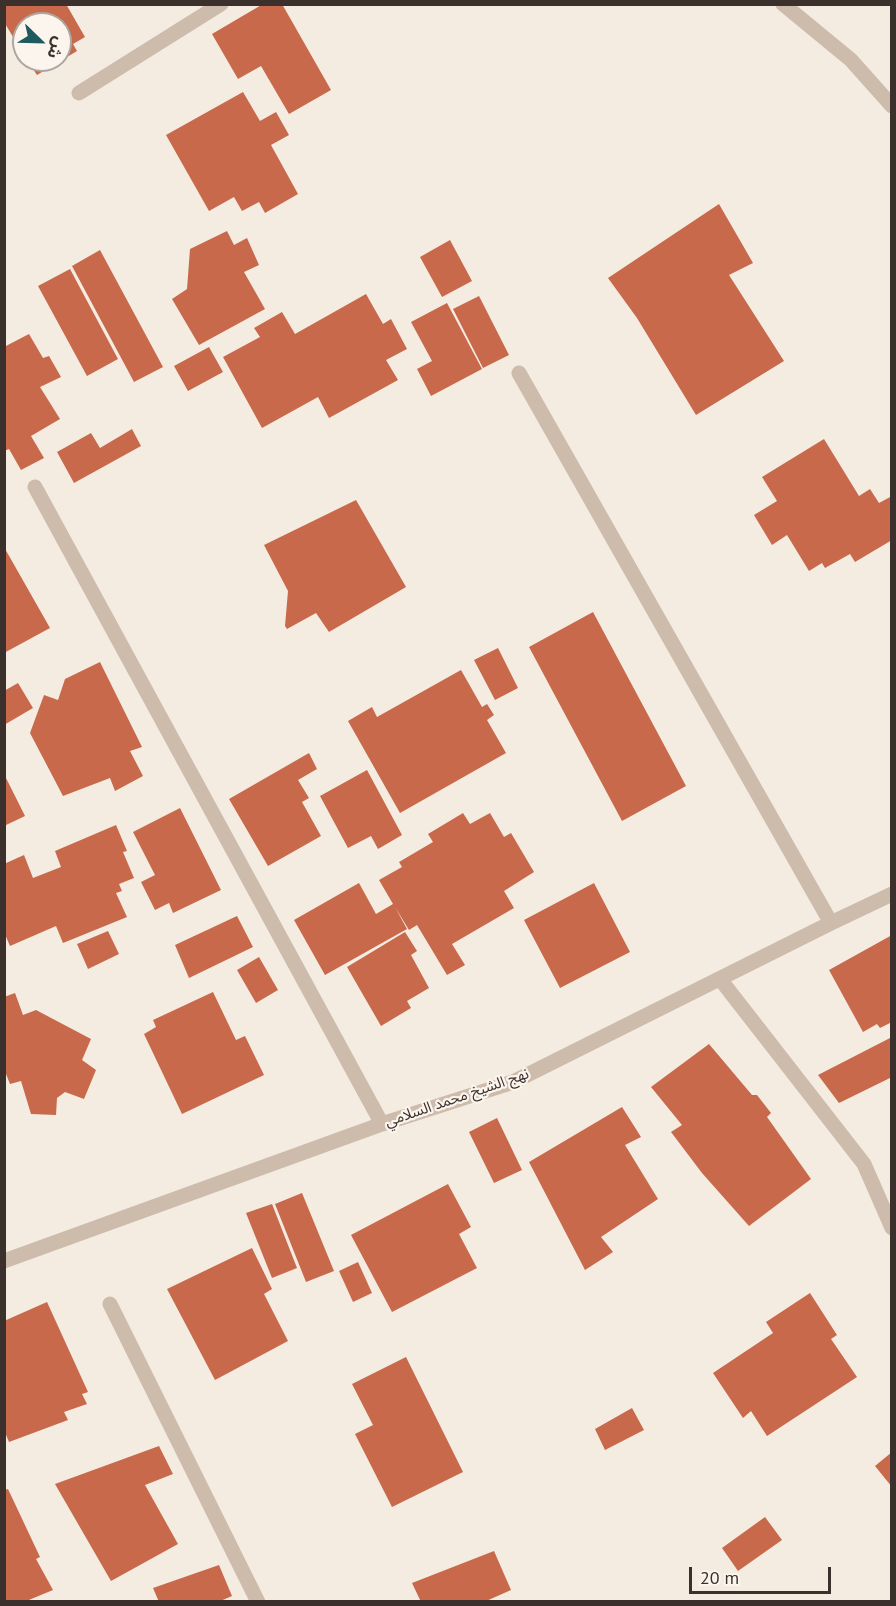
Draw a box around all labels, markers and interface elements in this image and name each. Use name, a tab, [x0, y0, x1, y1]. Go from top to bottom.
north arrow	[12, 12, 72, 72]
text: ش	[43, 34, 70, 62]
street label: نهج الشيخ محمد السلامي	[383, 1065, 531, 1131]
scale bar	[692, 1555, 834, 1593]
text: 20 m	[700, 1566, 739, 1589]

